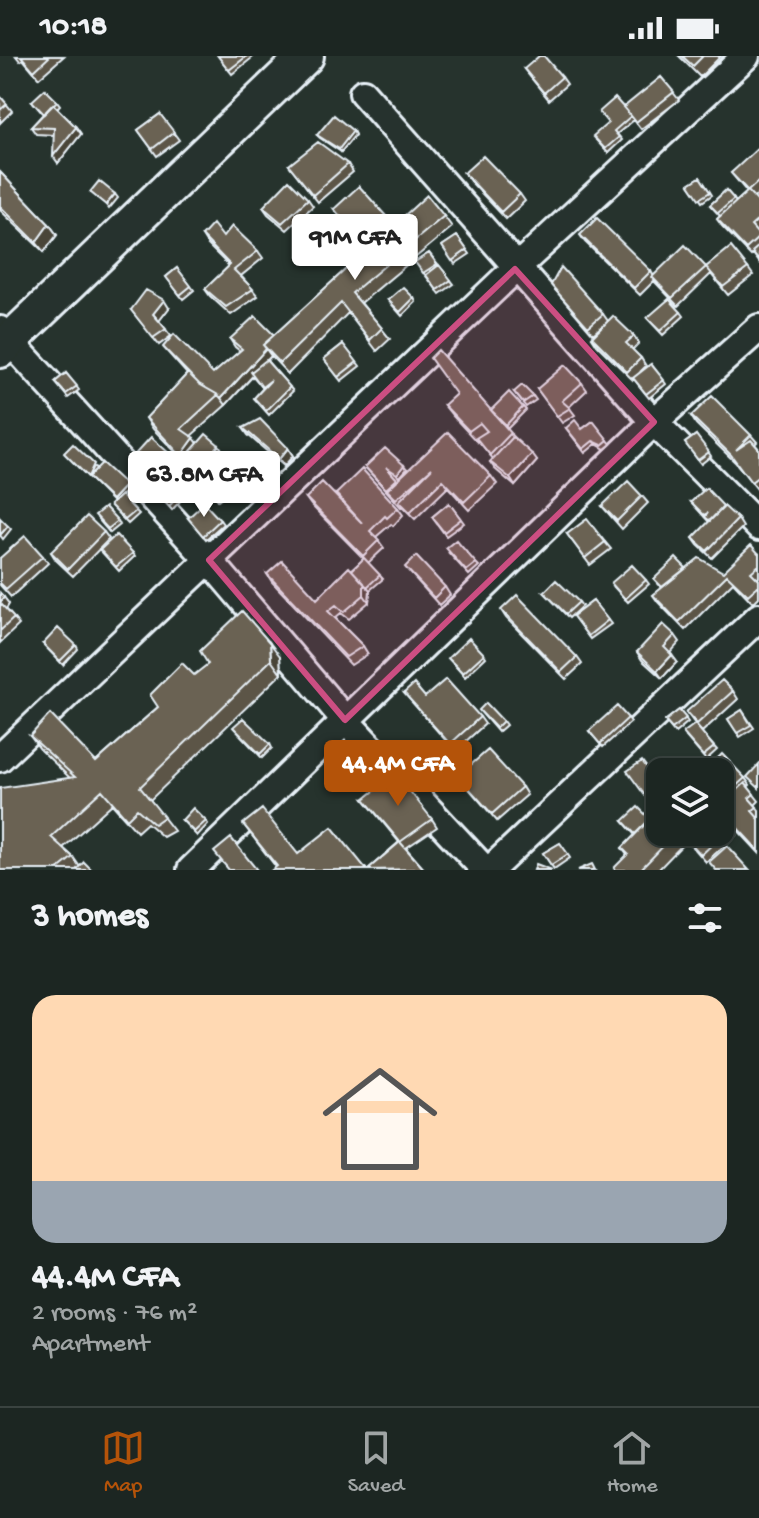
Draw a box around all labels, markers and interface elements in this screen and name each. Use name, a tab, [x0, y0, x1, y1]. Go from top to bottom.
text: 10:18	[40, 11, 107, 46]
pin: 91M CFA	[281, 214, 429, 282]
text: 91M CFA	[310, 224, 400, 255]
pin: 63.8M CFA	[112, 451, 296, 519]
text: 63.8M CFA	[146, 461, 262, 492]
pin: 44.4M CFA	[306, 740, 490, 808]
text: 44.4M CFA	[342, 750, 454, 781]
map controls	[646, 758, 734, 846]
button: layers	[646, 758, 734, 846]
icon: filters	[683, 896, 727, 940]
text: 3 homes	[32, 898, 148, 938]
icon: home	[308, 1047, 452, 1191]
text: 44.4M CFA	[32, 1259, 178, 1299]
text: 2 rooms · 76 m²	[32, 1299, 197, 1330]
text: Apartment	[32, 1330, 149, 1361]
tab: Map	[101, 1426, 145, 1500]
tab: Saved	[348, 1426, 404, 1500]
tab: Home	[607, 1426, 658, 1500]

